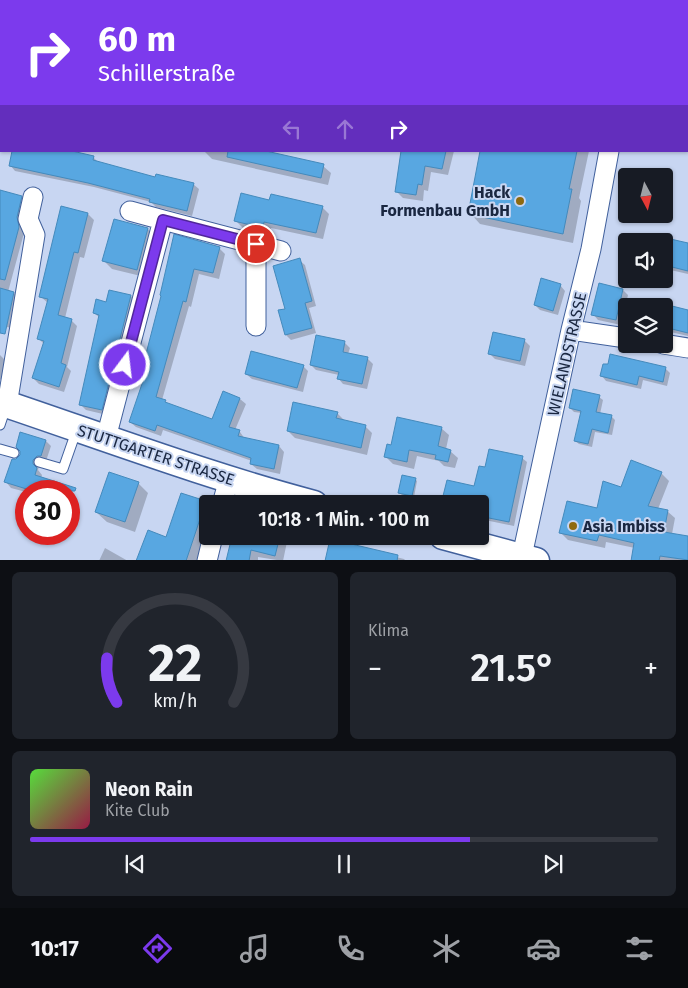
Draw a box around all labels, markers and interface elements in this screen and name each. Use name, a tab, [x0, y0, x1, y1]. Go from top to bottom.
text: 60 m	[98, 18, 176, 60]
icon: right	[15, 20, 80, 85]
text: Schillerstraße	[98, 60, 235, 87]
icon: left	[278, 115, 306, 143]
icon: ahead	[331, 115, 359, 143]
icon: right	[384, 115, 412, 143]
north arrow	[618, 168, 672, 222]
map controls	[618, 168, 673, 353]
place label: Hack Formenbau GmbH	[380, 183, 510, 220]
marker: Hack Formenbau GmbH	[514, 195, 526, 207]
pin	[235, 223, 277, 265]
icon: arrive	[242, 230, 270, 258]
button: sound	[618, 233, 673, 288]
street label: WIELANDSTRASSE	[544, 290, 590, 418]
button: layers	[618, 298, 673, 353]
position arrow	[98, 338, 150, 390]
street label: STUTTGARTER STRASSE	[75, 421, 237, 489]
speed limit sign: 30	[15, 480, 80, 545]
text: 10:18 · 1 Min. · 100 m	[258, 508, 430, 531]
place label: Asia Imbiss	[582, 517, 665, 536]
marker: Asia Imbiss	[567, 520, 579, 532]
text: Klima	[368, 621, 409, 640]
text: 22	[148, 632, 202, 695]
text: 21.5°	[471, 645, 555, 691]
text: −	[368, 652, 382, 685]
text: +	[644, 652, 658, 685]
text: km/h	[153, 690, 197, 712]
text: Neon Rain	[105, 778, 193, 801]
text: Kite Club	[105, 801, 170, 820]
icon: previous	[121, 850, 149, 878]
icon: pause	[330, 850, 358, 878]
icon: next	[539, 850, 567, 878]
icon: directions	[140, 931, 175, 966]
icon: music	[237, 931, 272, 966]
icon: phone	[333, 931, 368, 966]
icon: climate	[429, 931, 464, 966]
icon: car	[526, 931, 561, 966]
icon: filters	[622, 931, 657, 966]
text: 10:17	[31, 935, 79, 962]

